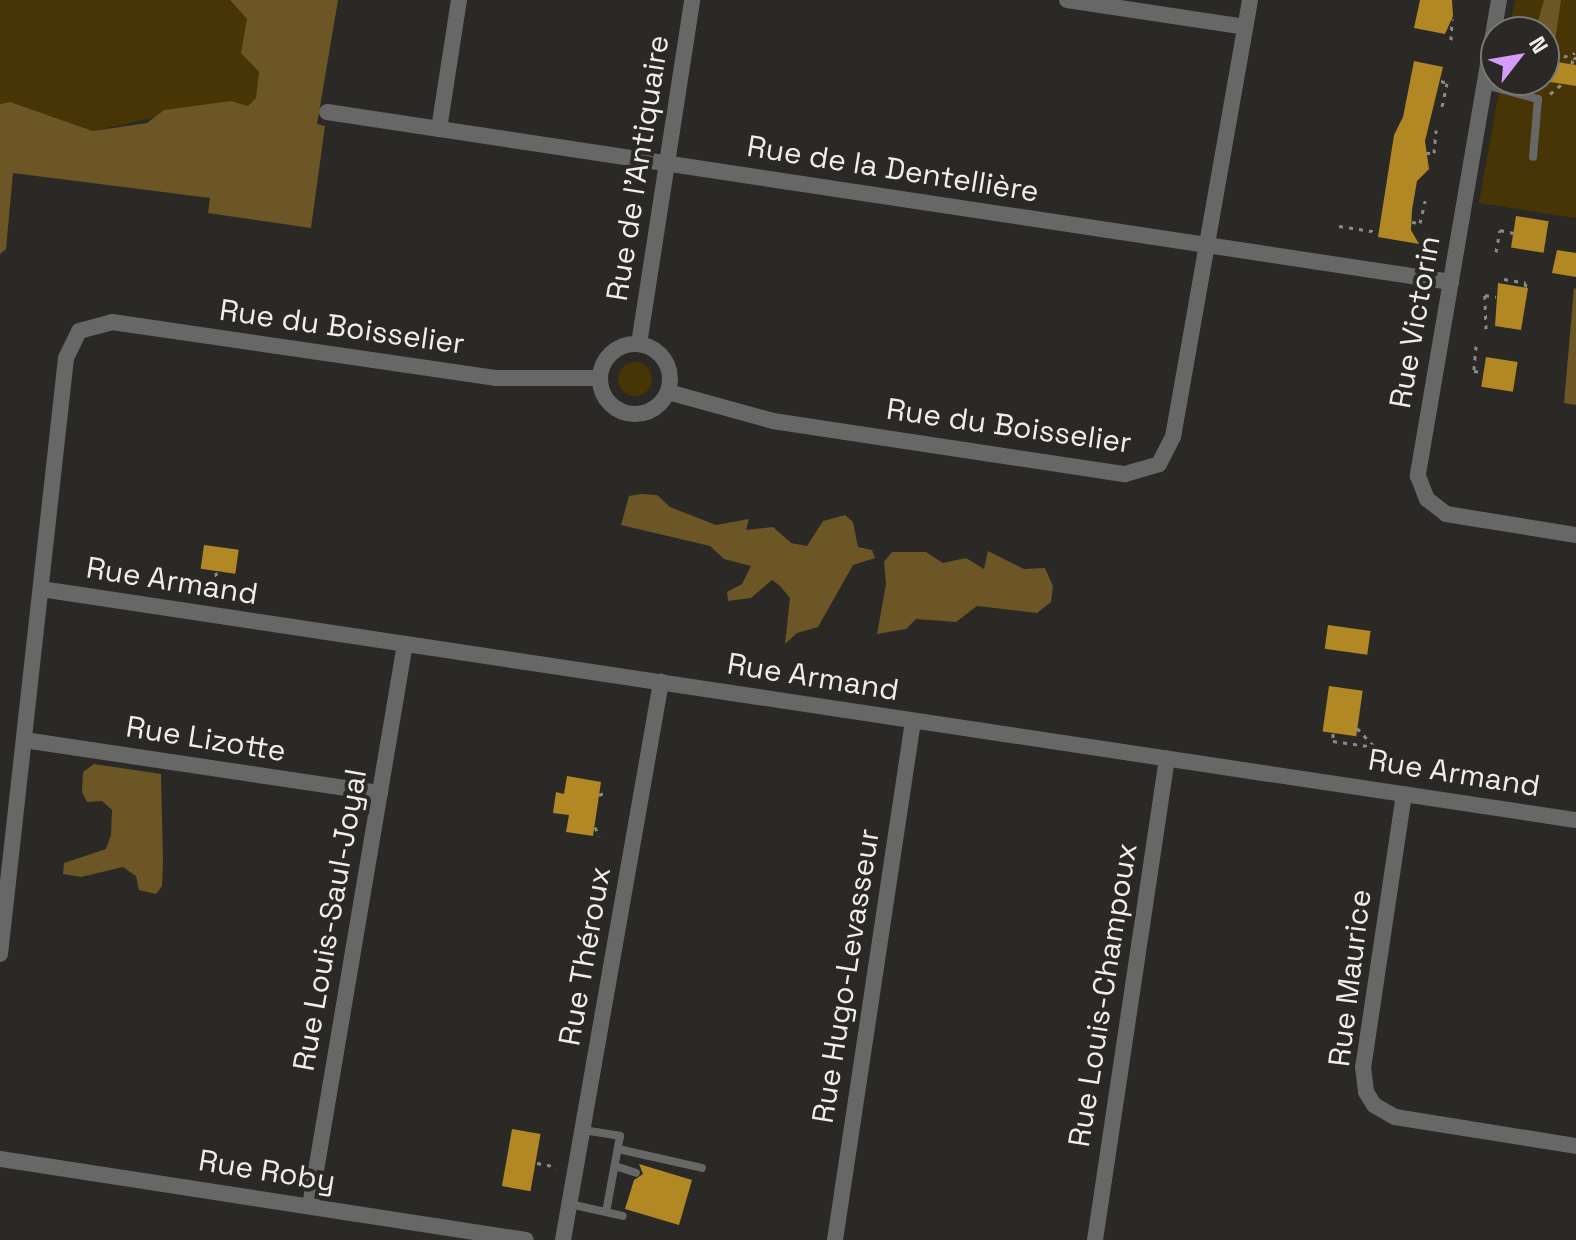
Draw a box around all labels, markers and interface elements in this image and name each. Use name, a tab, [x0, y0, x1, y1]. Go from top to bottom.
north arrow	[1480, 16, 1560, 96]
text: N	[1523, 31, 1555, 58]
street label: Rue de l'Antiquaire	[599, 33, 677, 303]
street label: Rue de la Dentellière	[745, 128, 1041, 210]
street label: Rue Victorin	[1382, 233, 1448, 411]
street label: Rue du Boisselier	[217, 292, 467, 362]
street label: Rue du Boisselier	[884, 391, 1134, 461]
street label: Rue Armand	[83, 550, 261, 612]
street label: Rue Armand	[724, 646, 902, 708]
street label: Rue Lizotte	[124, 709, 288, 769]
street label: Rue Armand	[1365, 742, 1543, 804]
street label: Rue Louis-Saul-Joyal	[286, 766, 374, 1074]
street label: Rue Hugo-Levasseur	[805, 826, 887, 1126]
street label: Rue Louis-Champoux	[1061, 840, 1145, 1150]
street label: Rue Théroux	[551, 863, 619, 1049]
street label: Rue Maurice	[1321, 887, 1379, 1069]
street label: Rue Roby	[196, 1142, 338, 1200]

